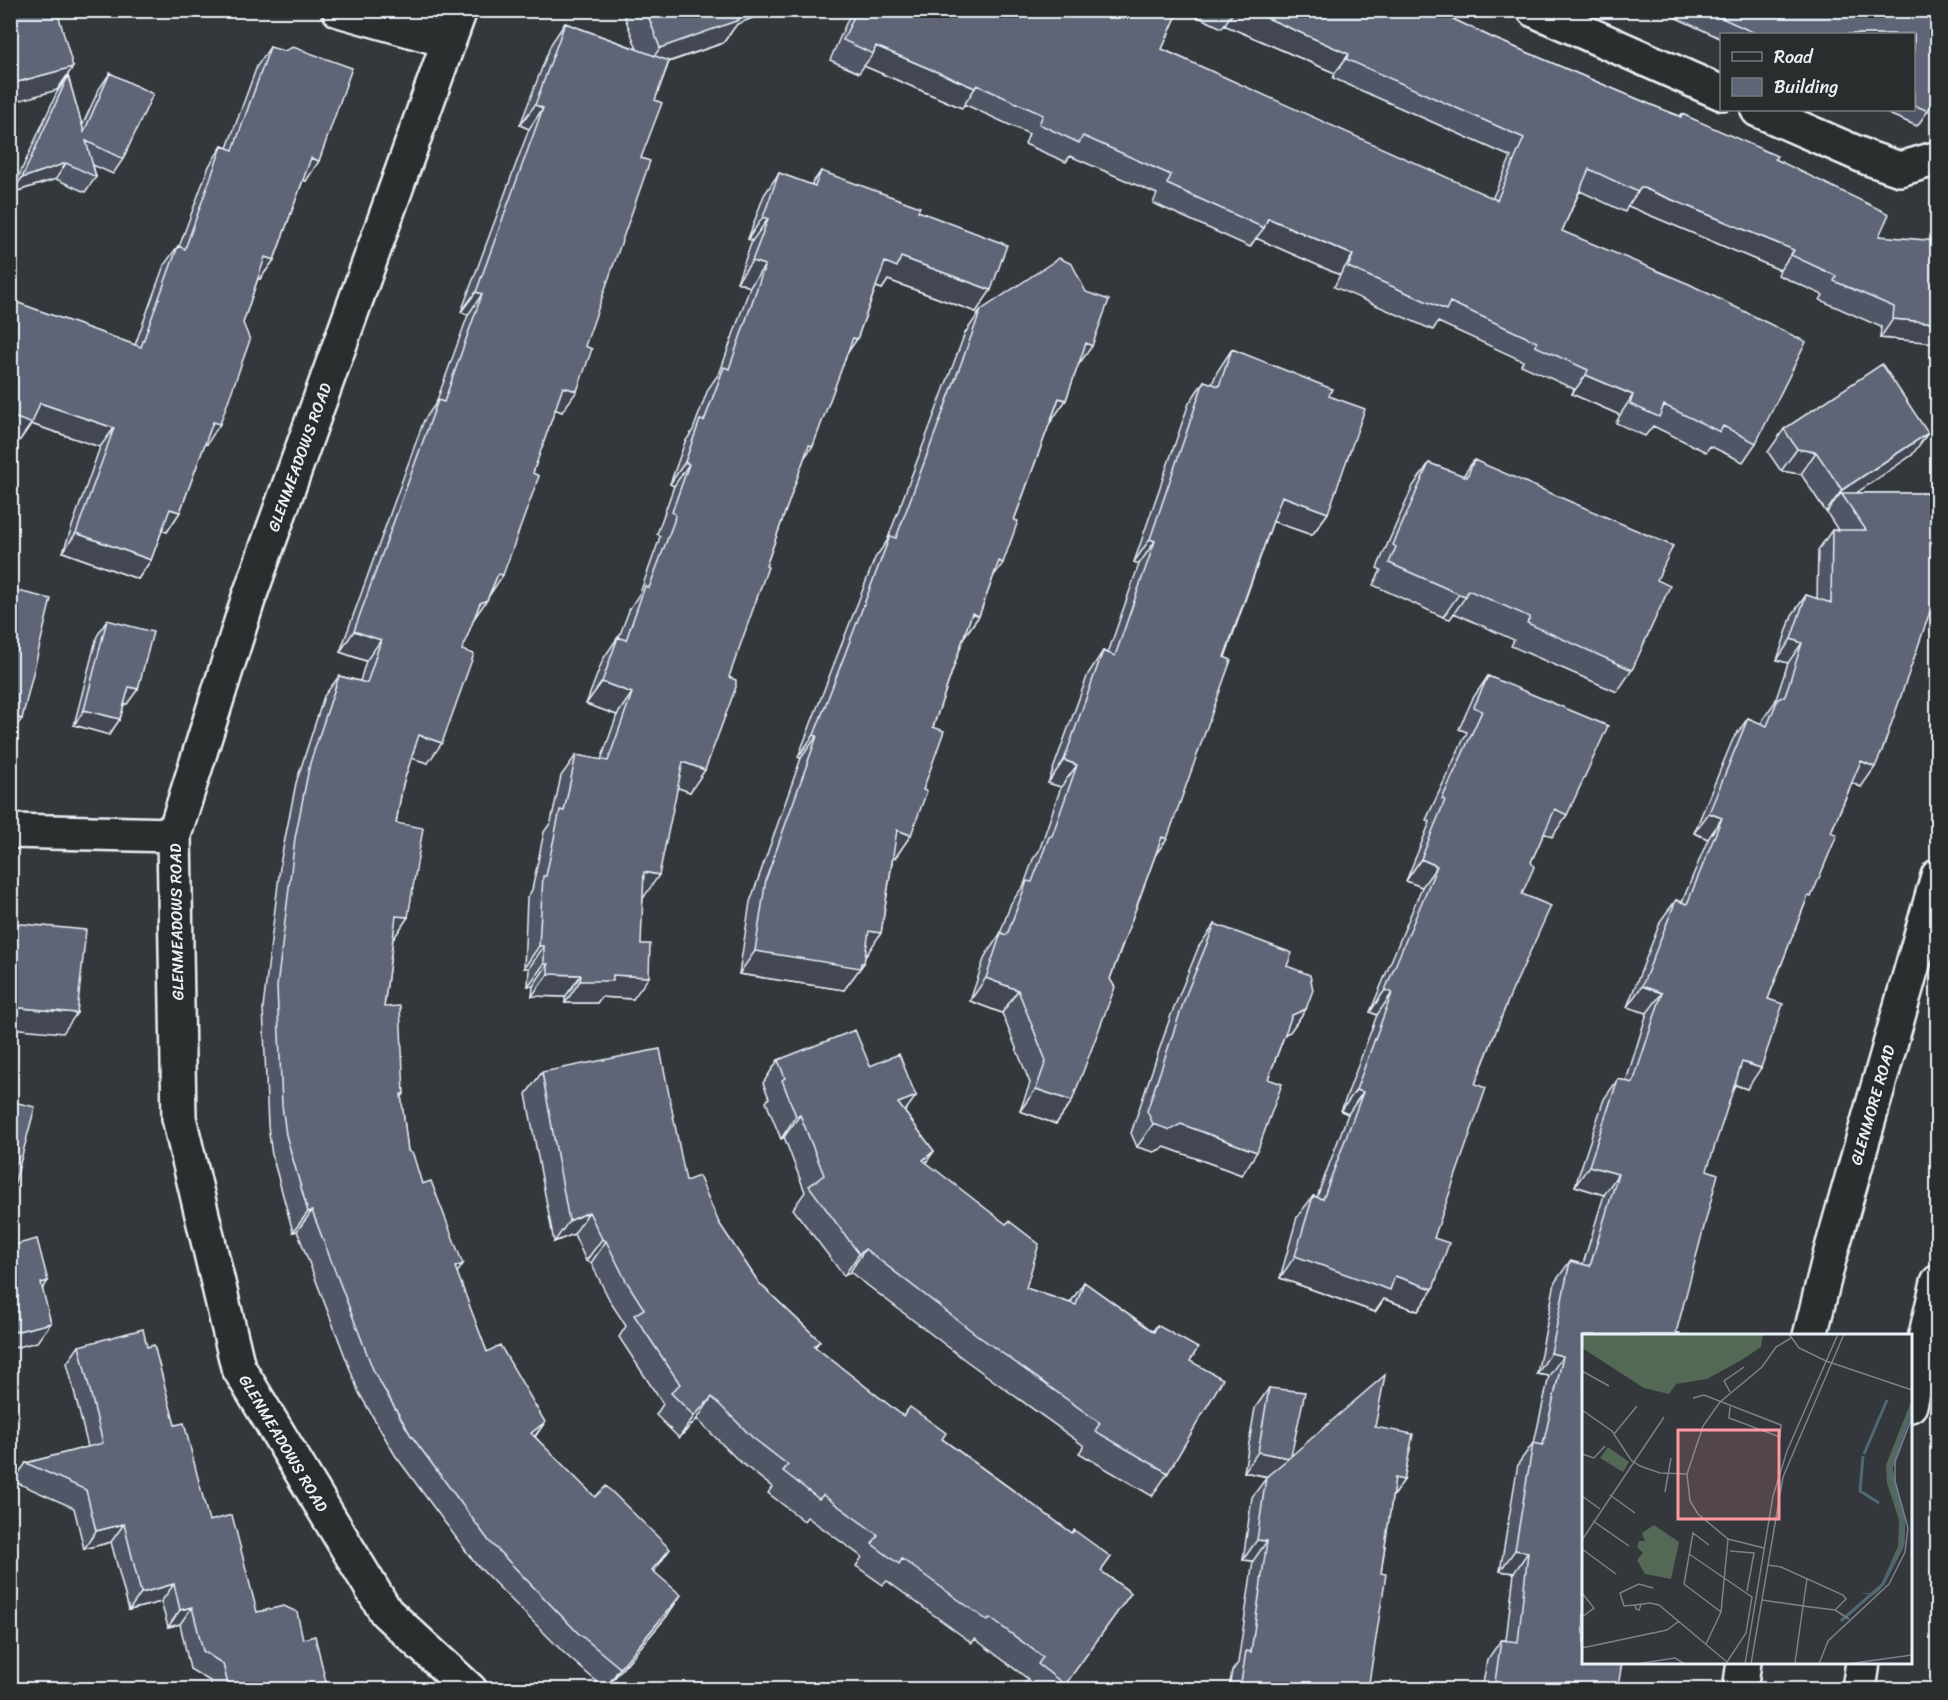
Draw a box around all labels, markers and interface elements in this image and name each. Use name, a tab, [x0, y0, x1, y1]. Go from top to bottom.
legend	[1720, 33, 1915, 111]
text: Road	[1774, 41, 1814, 73]
text: Building	[1774, 71, 1838, 103]
street label: GLENMEADOWS ROAD	[259, 378, 340, 536]
street label: GLENMEADOWS ROAD	[161, 843, 192, 1001]
street label: GLENMORE ROAD	[1842, 1041, 1904, 1169]
inset map	[1582, 1334, 1912, 1664]
street label: GLENMEADOWS ROAD	[231, 1369, 337, 1518]

